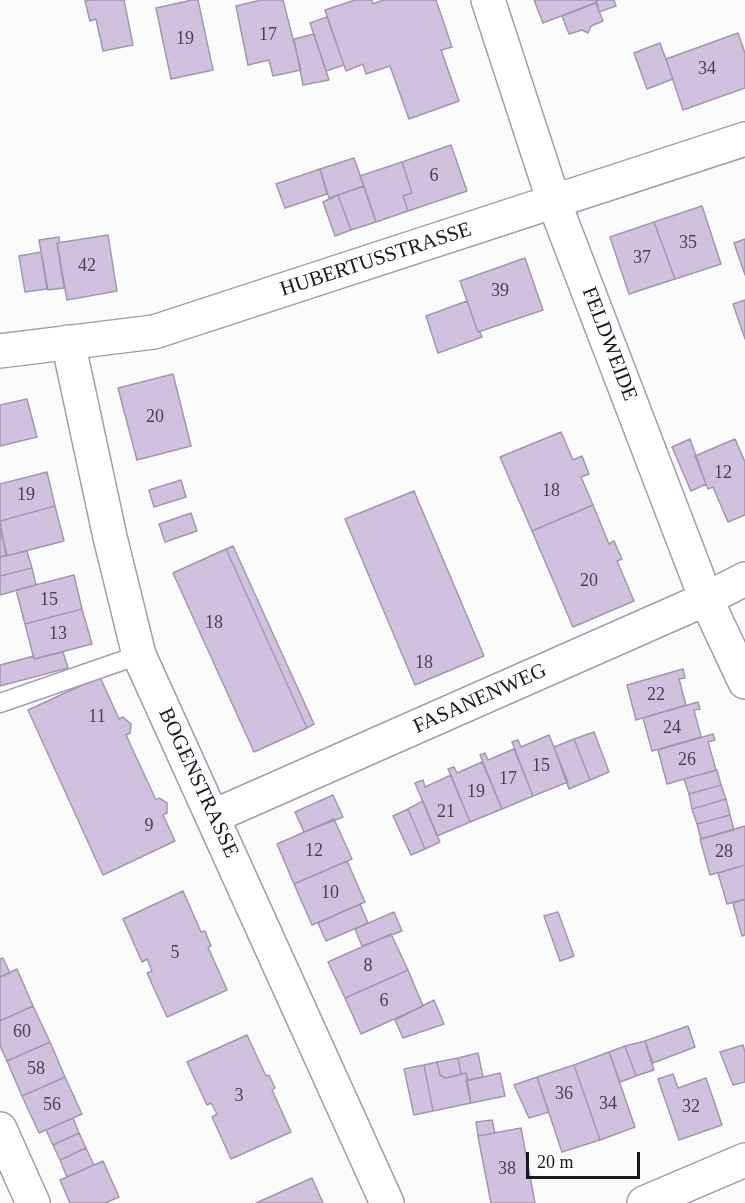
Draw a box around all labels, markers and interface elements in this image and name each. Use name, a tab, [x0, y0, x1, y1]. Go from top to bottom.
house number: 17	[259, 24, 277, 46]
house number: 19	[176, 28, 194, 50]
house number: 34	[698, 58, 716, 80]
house number: 6	[430, 165, 438, 187]
street label: HUBERTUSSTRASSE	[277, 217, 475, 303]
house number: 35	[679, 232, 697, 254]
house number: 37	[633, 247, 651, 269]
house number: 42	[78, 255, 96, 277]
house number: 39	[491, 280, 509, 302]
street label: FELDWEIDE	[576, 283, 642, 405]
house number: 20	[146, 406, 164, 428]
house number: 12	[714, 462, 732, 484]
house number: 18	[542, 480, 560, 502]
house number: 19	[17, 484, 35, 506]
house number: 20	[580, 570, 598, 592]
house number: 15	[40, 589, 58, 611]
house number: 18	[205, 612, 223, 634]
house number: 13	[49, 623, 67, 645]
house number: 18	[415, 652, 433, 674]
street label: FASANENWEG	[410, 658, 550, 740]
house number: 22	[647, 684, 665, 706]
street label: BOGENSTRASSE	[152, 704, 244, 862]
house number: 11	[88, 706, 106, 728]
house number: 24	[663, 717, 681, 739]
house number: 26	[678, 749, 696, 771]
house number: 15	[532, 755, 550, 777]
house number: 17	[499, 768, 517, 790]
house number: 19	[467, 781, 485, 803]
house number: 21	[437, 801, 455, 823]
house number: 9	[144, 815, 154, 837]
house number: 12	[305, 840, 323, 862]
house number: 28	[715, 841, 733, 863]
house number: 10	[321, 882, 339, 904]
house number: 5	[170, 942, 180, 964]
house number: 8	[364, 955, 372, 977]
house number: 6	[380, 990, 388, 1012]
house number: 60	[13, 1021, 31, 1043]
house number: 58	[27, 1058, 45, 1080]
house number: 36	[555, 1083, 573, 1105]
house number: 3	[234, 1085, 244, 1107]
house number: 34	[599, 1093, 617, 1115]
house number: 56	[43, 1094, 61, 1116]
house number: 32	[682, 1096, 700, 1118]
scale bar	[529, 1140, 643, 1178]
text: 20 m	[537, 1152, 574, 1172]
house number: 38	[498, 1158, 516, 1180]

